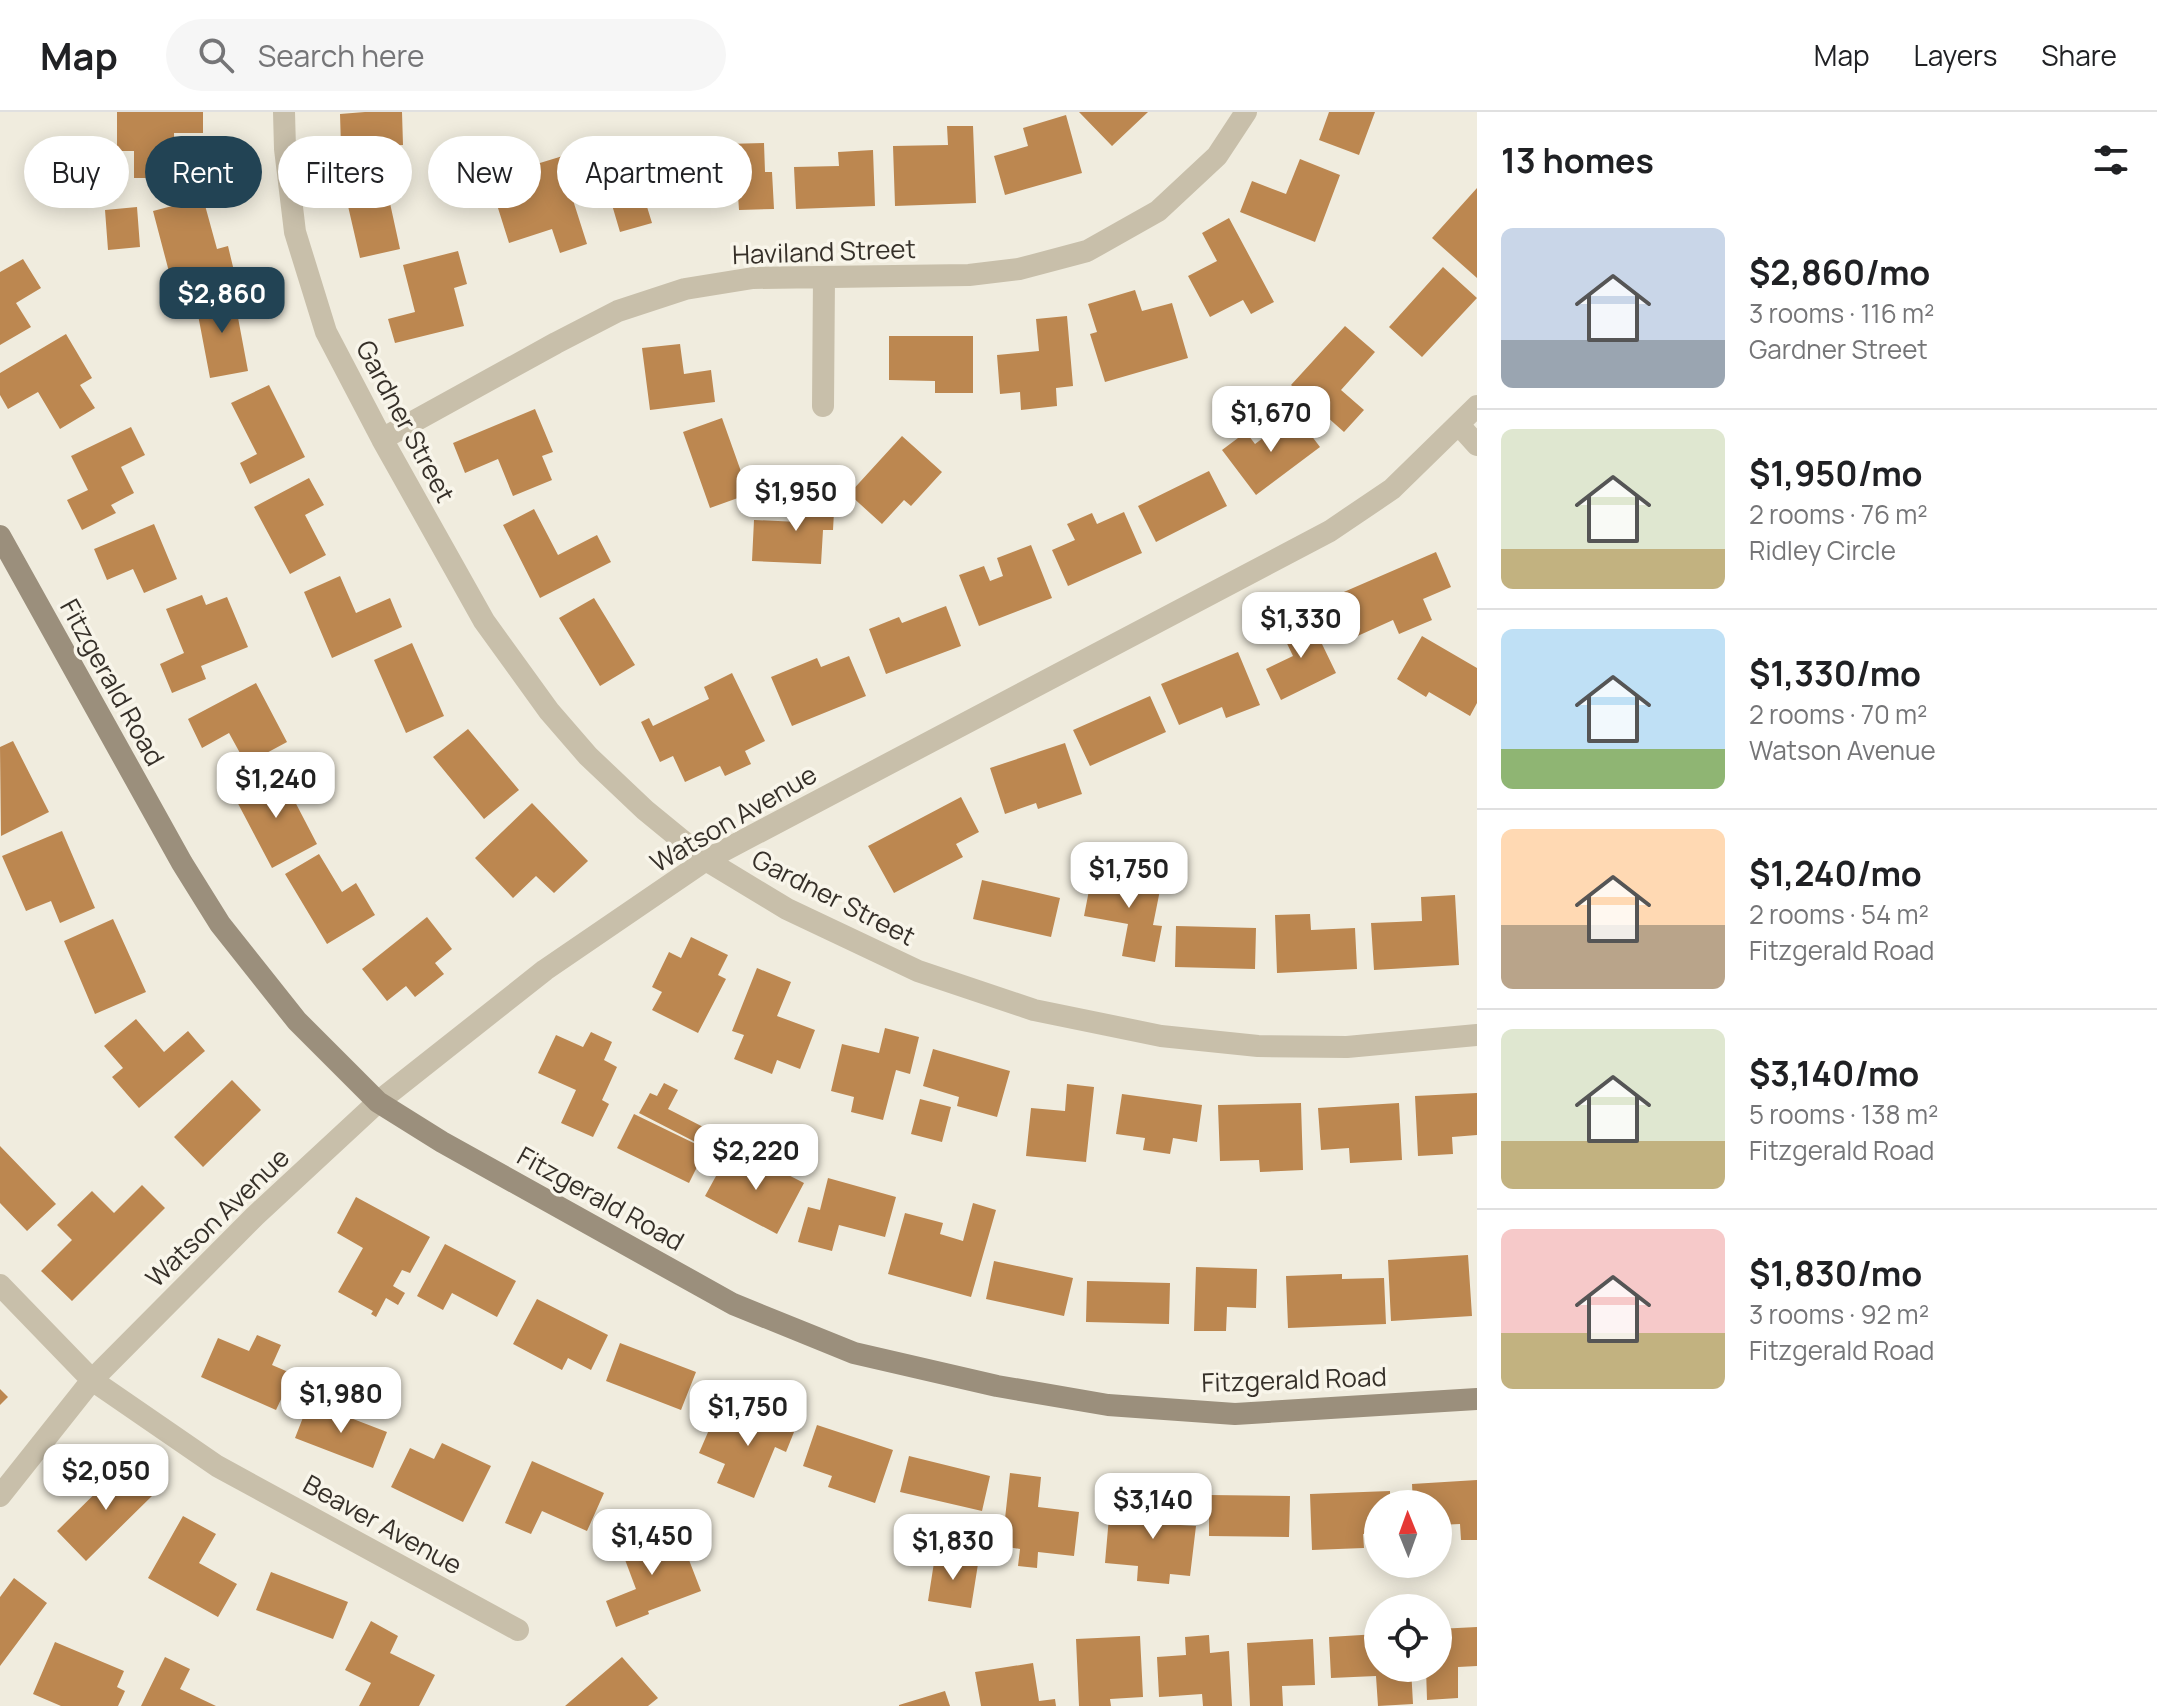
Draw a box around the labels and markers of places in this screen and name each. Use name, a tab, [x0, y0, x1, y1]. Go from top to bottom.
pin: $2,860	[157, 267, 287, 335]
pin: $1,670	[1206, 386, 1336, 454]
pin: $1,950	[731, 465, 861, 533]
pin: $1,330	[1236, 592, 1366, 660]
pin: $1,240	[211, 752, 341, 820]
pin: $1,750	[1064, 842, 1194, 910]
pin: $2,220	[691, 1124, 821, 1192]
pin: $1,980	[276, 1367, 406, 1435]
pin: $1,750	[683, 1380, 813, 1448]
pin: $2,050	[41, 1444, 171, 1512]
pin: $3,140	[1088, 1473, 1218, 1541]
pin: $1,450	[587, 1509, 717, 1577]
pin: $1,830	[888, 1514, 1018, 1582]

